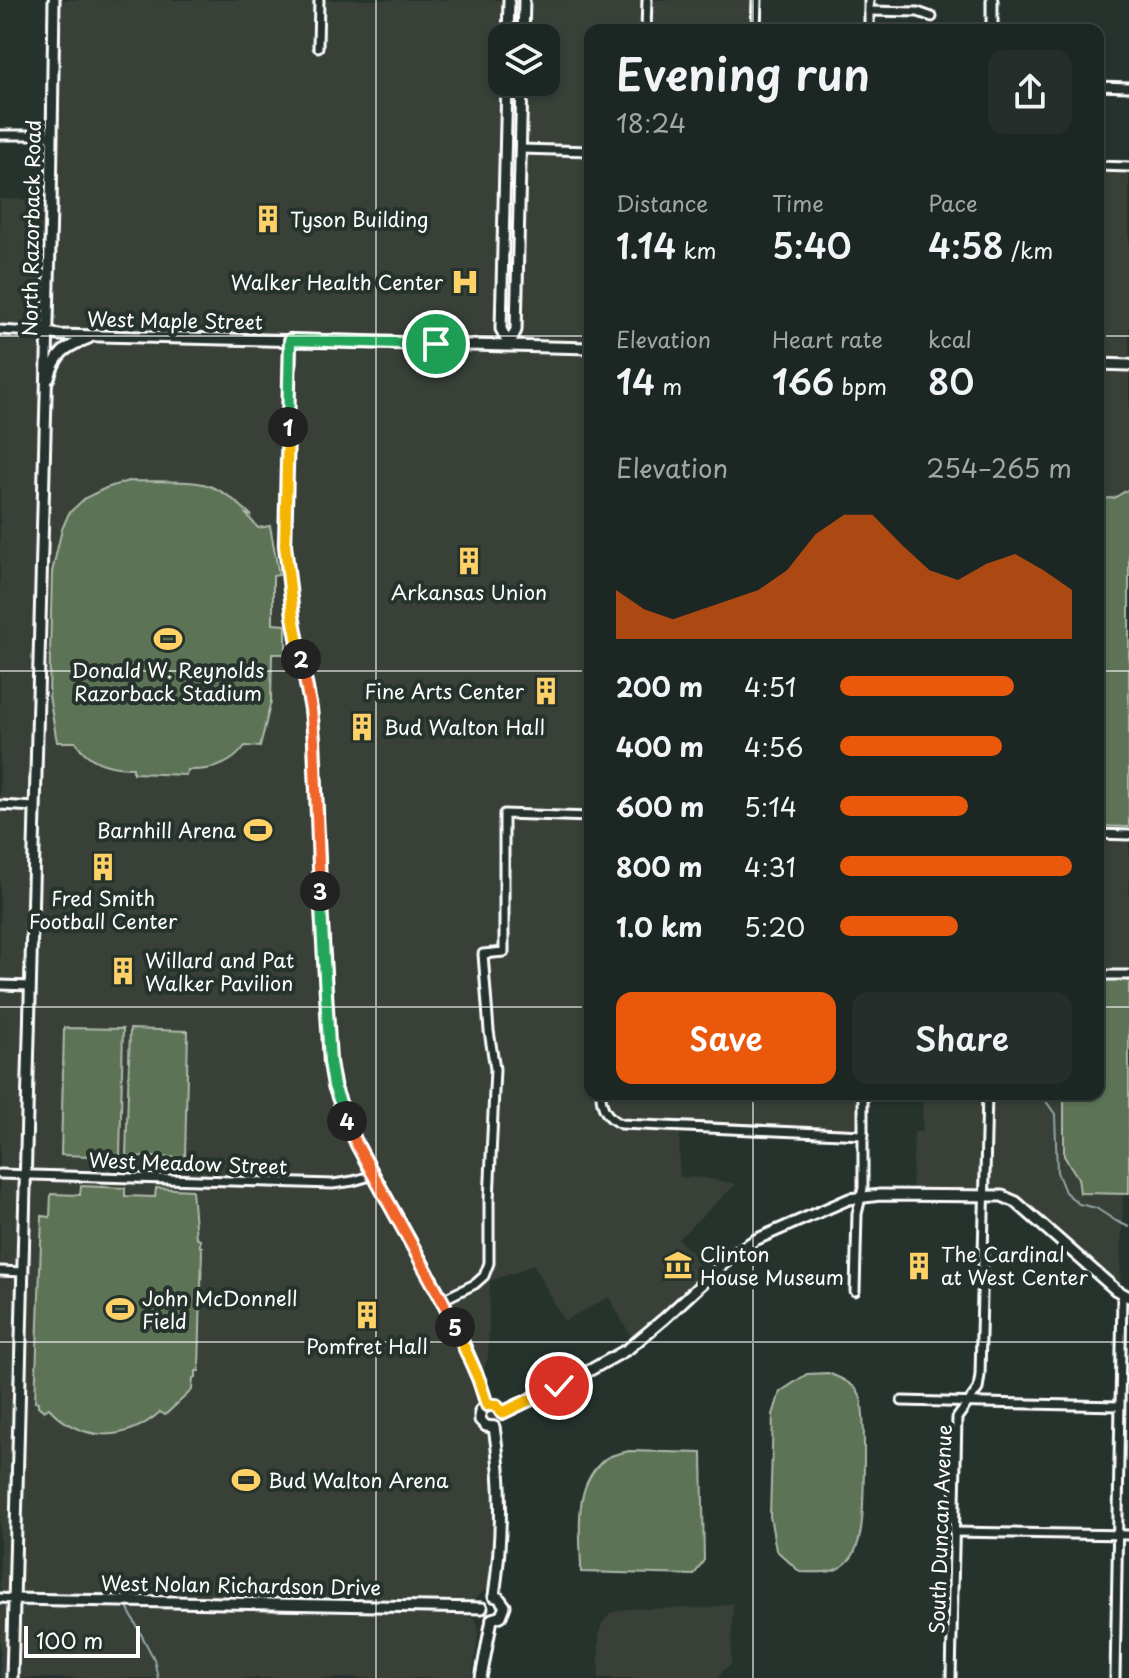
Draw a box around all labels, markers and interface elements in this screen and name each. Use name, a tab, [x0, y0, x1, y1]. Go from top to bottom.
map controls	[488, 24, 560, 96]
button: layers	[488, 24, 560, 96]
text: Evening run	[616, 40, 870, 106]
button: share	[988, 50, 1072, 134]
text: 18:24	[616, 103, 686, 142]
street label: North Razorback Road	[14, 119, 48, 337]
text: Distance	[616, 186, 708, 219]
text: Time	[772, 186, 824, 219]
text: Pace	[928, 186, 978, 219]
building icon: Tyson Building	[253, 204, 283, 234]
place label: Tyson Building	[290, 204, 429, 234]
text: 1.14	[616, 219, 676, 271]
text: 5:40	[772, 219, 852, 271]
text: 4:58	[928, 219, 1004, 271]
text: km	[676, 233, 717, 266]
text: /km	[1004, 233, 1053, 266]
place label: Walker Health Center	[231, 267, 444, 297]
hospital icon: Walker Health Center	[450, 267, 480, 297]
street label: West Maple Street	[87, 303, 263, 337]
pin	[402, 310, 470, 378]
icon: arrive	[414, 322, 458, 366]
text: Elevation	[616, 322, 711, 355]
text: Heart rate	[772, 322, 883, 355]
text: kcal	[928, 322, 972, 355]
text: 14	[616, 355, 655, 407]
text: 166	[772, 355, 834, 407]
text: 80	[928, 355, 974, 407]
text: m	[655, 369, 682, 402]
text: bpm	[834, 369, 887, 402]
pin: 1	[268, 407, 308, 447]
text: 1	[283, 410, 293, 443]
text: Elevation	[616, 448, 728, 487]
text: 254–265 m	[926, 448, 1072, 487]
building icon: Arkansas Union	[454, 546, 484, 576]
place label: Arkansas Union	[391, 577, 547, 607]
sports icon: Donald W. Reynolds Razorback Stadium	[153, 624, 183, 654]
pin: 2	[281, 639, 321, 679]
text: 2	[293, 642, 309, 675]
place label: Donald W. Reynolds Razorback Stadium	[72, 655, 264, 708]
text: 200 m	[616, 667, 703, 706]
text: 4:51	[744, 667, 796, 706]
place label: Fine Arts Center	[364, 676, 525, 706]
building icon: Fine Arts Center	[531, 676, 561, 706]
building icon: Bud Walton Hall	[347, 712, 377, 742]
place label: Bud Walton Hall	[384, 712, 545, 742]
text: 400 m	[616, 727, 704, 766]
text: 4:56	[744, 727, 803, 766]
text: 600 m	[616, 787, 704, 826]
text: 5:14	[744, 787, 797, 826]
place label: Barnhill Arena	[97, 815, 237, 845]
sports icon: Barnhill Arena	[243, 815, 273, 845]
text: 800 m	[616, 847, 703, 886]
text: 4:31	[744, 847, 796, 886]
building icon: Fred Smith Football Center	[88, 852, 118, 882]
pin: 3	[300, 871, 340, 911]
text: 3	[313, 874, 327, 907]
place label: Fred Smith Football Center	[29, 883, 178, 936]
text: 1.0 km	[616, 907, 703, 946]
text: 5:20	[744, 907, 805, 946]
place label: Willard and Pat Walker Pavilion	[145, 945, 294, 998]
building icon: Willard and Pat Walker Pavilion	[108, 956, 138, 986]
button: Save	[616, 992, 836, 1084]
button: Share	[852, 992, 1072, 1084]
pin: 4	[327, 1101, 367, 1141]
text: 4	[340, 1104, 354, 1137]
street label: West Meadow Street	[88, 1145, 288, 1181]
place label: Clinton House Museum	[700, 1239, 844, 1292]
place label: The Cardinal at West Center	[941, 1239, 1088, 1292]
museum icon: Clinton House Museum	[663, 1250, 693, 1280]
building icon: The Cardinal at West Center	[904, 1251, 934, 1281]
place label: John McDonnell Field	[142, 1283, 297, 1336]
sports icon: John McDonnell Field	[105, 1294, 135, 1324]
building icon: Pomfret Hall	[352, 1300, 382, 1330]
pin: 5	[435, 1307, 475, 1347]
text: 5	[448, 1310, 462, 1343]
place label: Pomfret Hall	[306, 1331, 428, 1361]
pin	[525, 1352, 593, 1420]
icon: check	[537, 1364, 581, 1408]
street label: South Duncan Avenue	[921, 1424, 959, 1634]
sports icon: Bud Walton Arena	[231, 1465, 261, 1495]
place label: Bud Walton Arena	[268, 1465, 449, 1495]
street label: West Nolan Richardson Drive	[101, 1568, 381, 1602]
scale bar	[24, 1622, 140, 1658]
text: 100 m	[36, 1623, 103, 1656]

